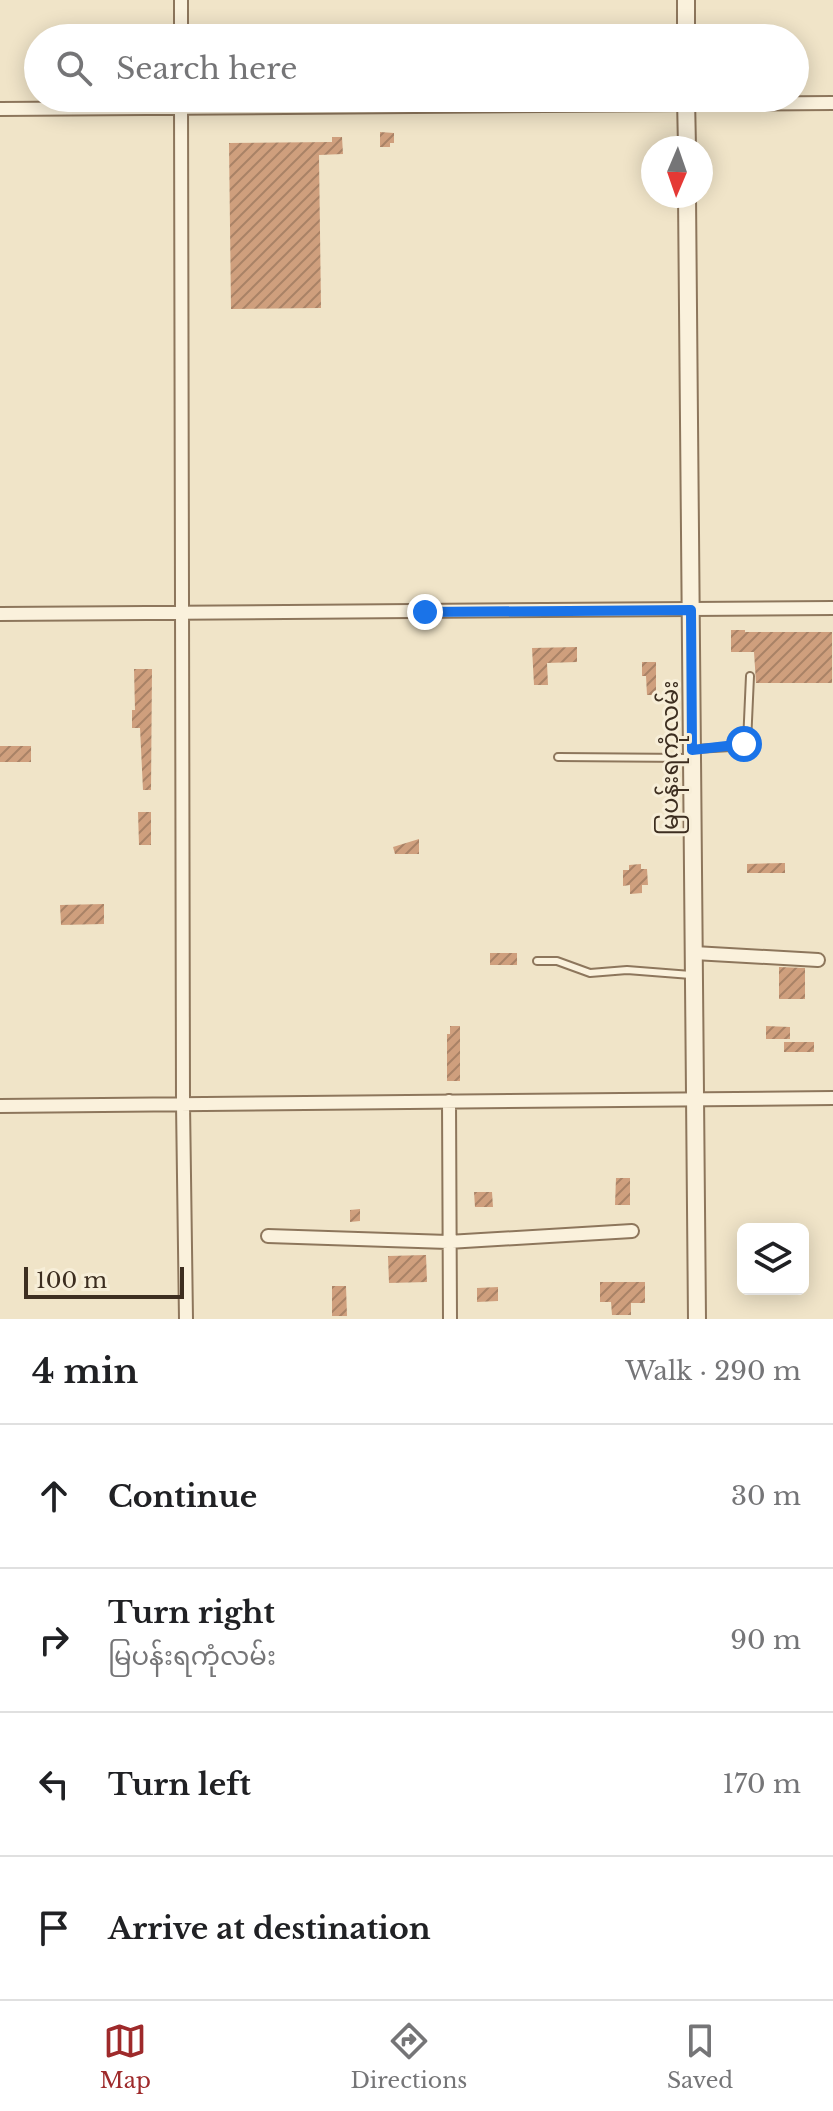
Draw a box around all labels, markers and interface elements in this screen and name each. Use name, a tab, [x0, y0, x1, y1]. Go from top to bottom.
search box	[24, 24, 809, 112]
icon: search	[52, 46, 96, 90]
text: Search here	[116, 50, 297, 87]
north arrow	[641, 136, 713, 208]
route end	[407, 594, 443, 630]
street label: မြပန်းရကုံလမ်း	[654, 681, 689, 836]
route start	[726, 726, 762, 762]
map controls	[737, 1223, 809, 1295]
button: layers	[737, 1223, 809, 1295]
scale bar	[24, 1263, 184, 1299]
text: 100 m	[36, 1267, 107, 1294]
text: 4 min	[32, 1350, 138, 1392]
text: Walk · 290 m	[625, 1355, 801, 1387]
icon: ahead	[32, 1474, 76, 1518]
text: Continue	[108, 1478, 257, 1515]
text: 30 m	[731, 1480, 801, 1512]
text: Turn right	[108, 1594, 275, 1631]
icon: right	[32, 1618, 76, 1662]
text: 90 m	[730, 1624, 801, 1656]
text: မြပန်းရကုံလမ်း	[108, 1640, 276, 1672]
icon: left	[32, 1762, 76, 1806]
text: Turn left	[108, 1766, 251, 1803]
text: 170 m	[722, 1768, 801, 1800]
icon: arrive	[32, 1906, 76, 1950]
text: Arrive at destination	[108, 1910, 431, 1947]
tab: Map	[100, 2019, 151, 2094]
tab: Directions	[350, 2019, 467, 2094]
tab: Saved	[667, 2019, 733, 2094]

